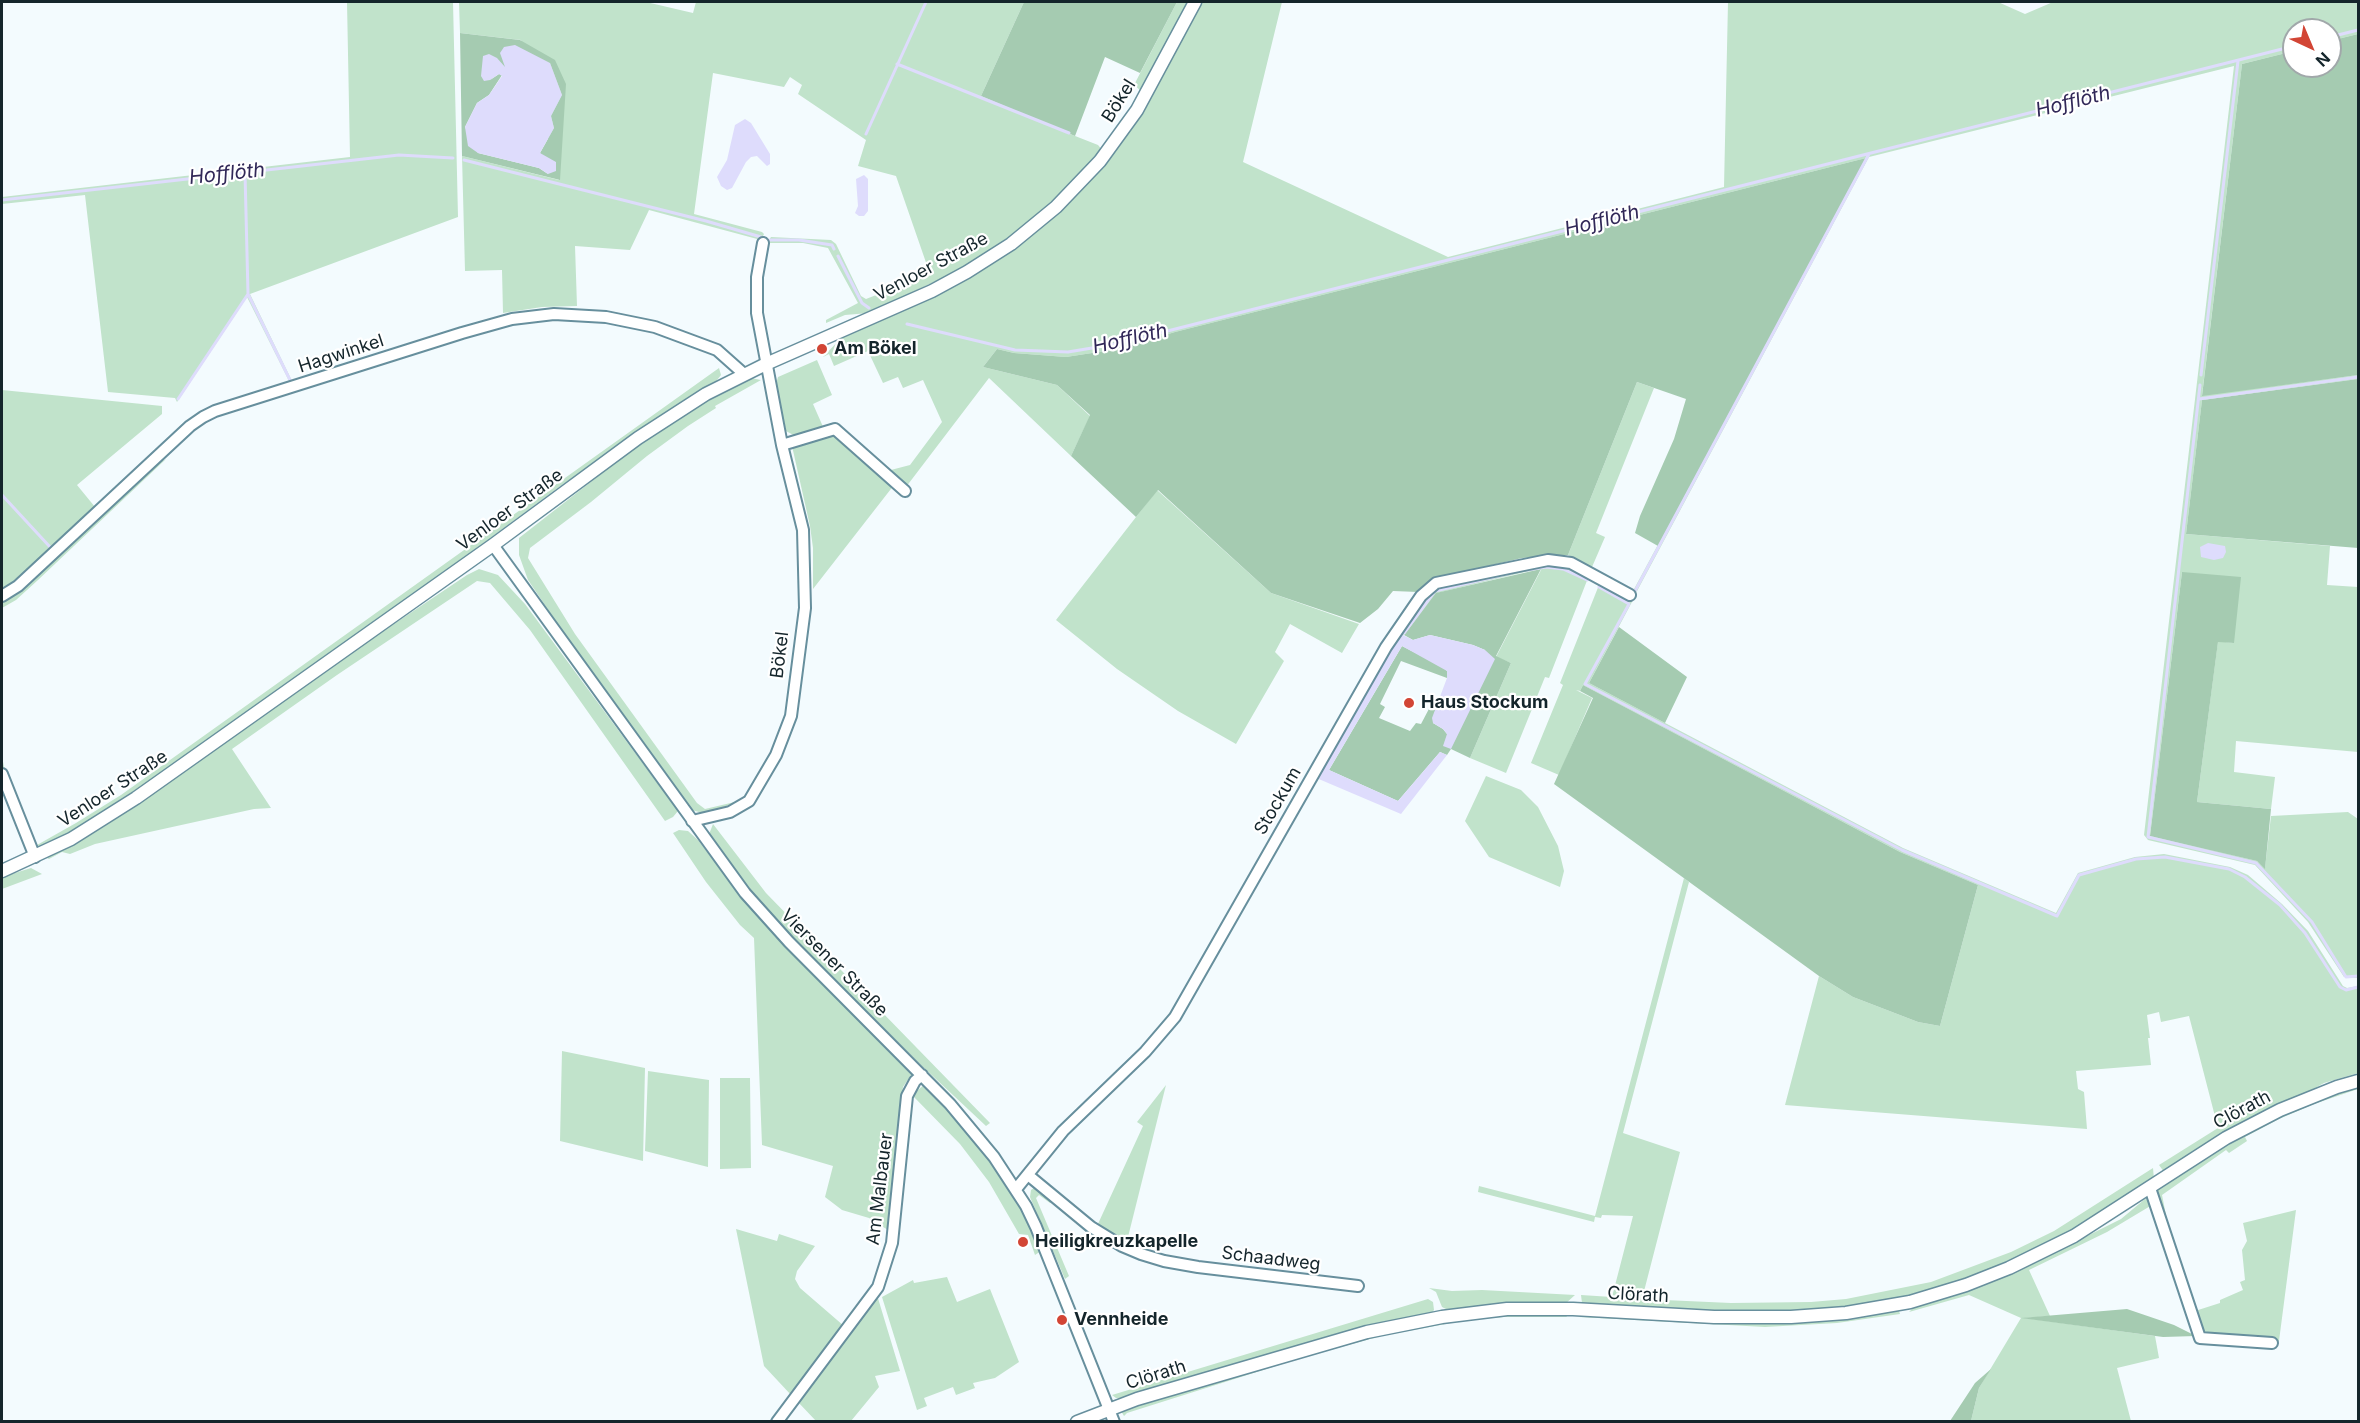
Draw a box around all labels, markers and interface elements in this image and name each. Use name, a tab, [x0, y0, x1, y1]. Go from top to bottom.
north arrow	[2282, 18, 2342, 78]
text: N	[2312, 48, 2334, 71]
street label: Bökel	[1097, 75, 1141, 127]
water label: Hofflöth	[2033, 81, 2113, 123]
water label: Hofflöth	[188, 158, 266, 190]
water label: Hofflöth	[1562, 200, 1642, 242]
street label: Venloer Straße	[870, 228, 992, 306]
water label: Hofflöth	[1090, 319, 1170, 359]
street label: Hagwinkel	[296, 330, 386, 378]
place label: Am Bökel	[834, 338, 917, 360]
marker: Am Bökel	[815, 342, 829, 356]
street label: Venloer Straße	[453, 464, 567, 556]
street label: Bökel	[766, 630, 794, 680]
place label: Haus Stockum	[1421, 692, 1548, 714]
marker: Haus Stockum	[1402, 696, 1416, 710]
street label: Venloer Straße	[54, 746, 172, 832]
street label: Stockum	[1250, 763, 1306, 839]
street label: Viersener Straße	[776, 905, 892, 1021]
street label: Clörath	[2210, 1086, 2274, 1134]
street label: Am Malbauer	[862, 1132, 898, 1246]
place label: Heiligkreuzkapelle	[1035, 1231, 1198, 1253]
marker: Heiligkreuzkapelle	[1016, 1235, 1030, 1249]
street label: Schaadweg	[1220, 1242, 1322, 1276]
street label: Clörath	[1607, 1283, 1669, 1307]
place label: Vennheide	[1074, 1309, 1168, 1331]
marker: Vennheide	[1055, 1313, 1069, 1327]
street label: Clörath	[1123, 1356, 1189, 1394]

